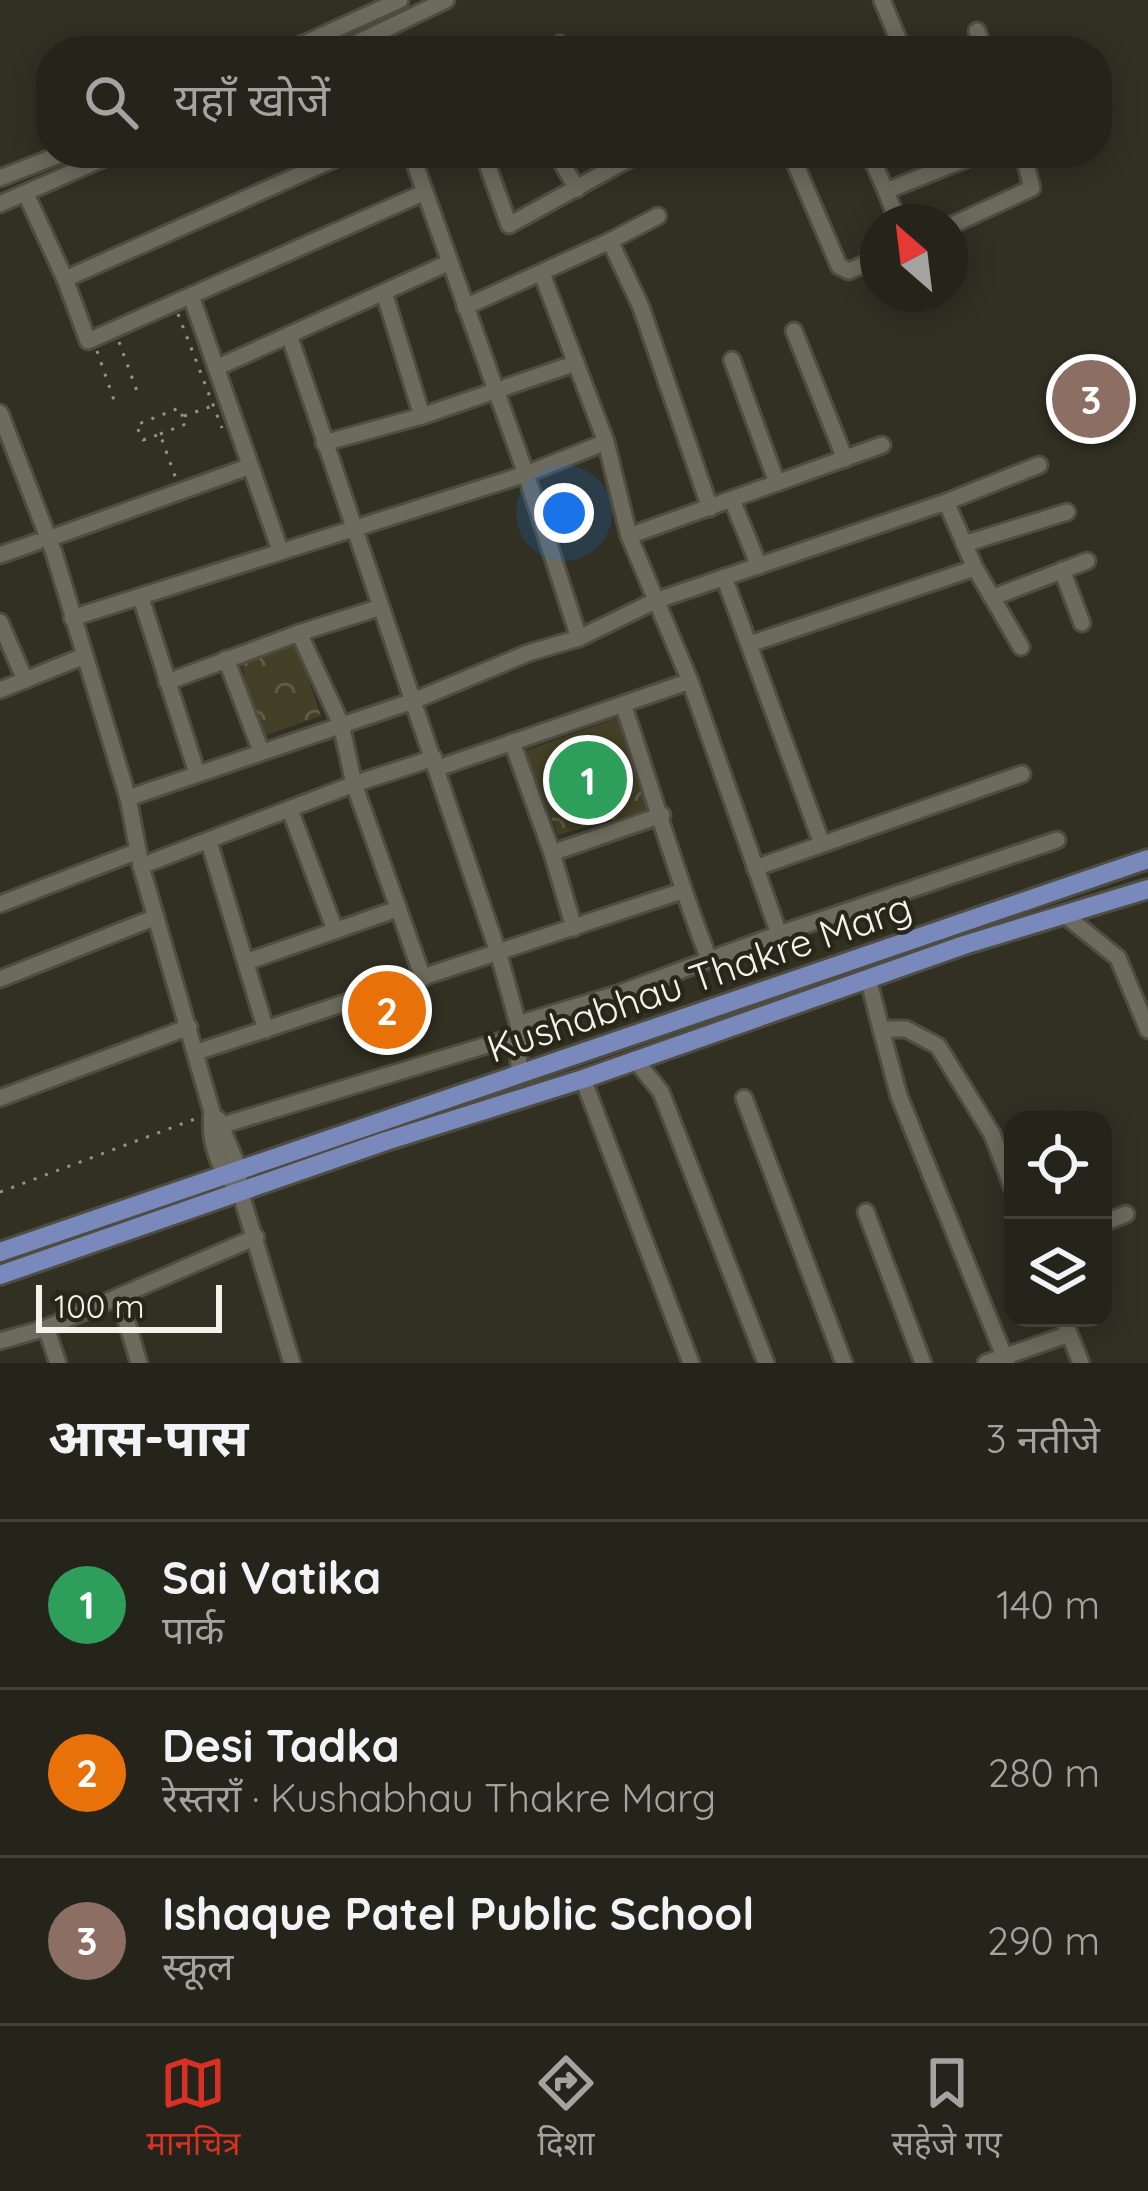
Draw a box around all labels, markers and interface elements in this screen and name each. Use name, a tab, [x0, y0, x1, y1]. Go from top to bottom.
search box	[36, 36, 1112, 168]
icon: search	[78, 69, 144, 135]
text: यहाँ खोजें	[174, 71, 330, 127]
north arrow	[860, 204, 968, 312]
pin: 3	[1052, 354, 1130, 444]
your location	[534, 483, 594, 543]
pin: 1	[549, 735, 627, 825]
street label: Kushabhau Thakre Marg	[480, 881, 918, 1073]
pin: 2	[348, 965, 426, 1055]
map controls	[1004, 1111, 1112, 1327]
button: locate	[1004, 1111, 1112, 1219]
button: layers	[1004, 1219, 1112, 1327]
scale bar	[36, 1279, 222, 1332]
text: 100 m	[54, 1285, 145, 1326]
text: आस-पास	[48, 1405, 248, 1469]
text: 3 नतीजे	[986, 1414, 1100, 1463]
text: Sai Vatika	[162, 1549, 381, 1605]
text: 1	[79, 1580, 95, 1629]
text: 140 m	[996, 1580, 1100, 1629]
text: पार्क	[162, 1605, 224, 1654]
text: Desi Tadka	[162, 1717, 400, 1773]
text: 2	[76, 1748, 98, 1797]
text: 280 m	[988, 1748, 1100, 1797]
text: रेस्तराँ · Kushabhau Thakre Marg	[162, 1773, 716, 1822]
text: Ishaque Patel Public School	[162, 1885, 754, 1941]
text: 3	[77, 1916, 97, 1965]
text: 290 m	[987, 1916, 1100, 1965]
text: स्कूल	[162, 1941, 234, 1990]
tab: मानचित्र	[146, 2050, 241, 2168]
tab: दिशा	[533, 2050, 599, 2168]
tab: सहेजे गए	[892, 2050, 1002, 2168]

